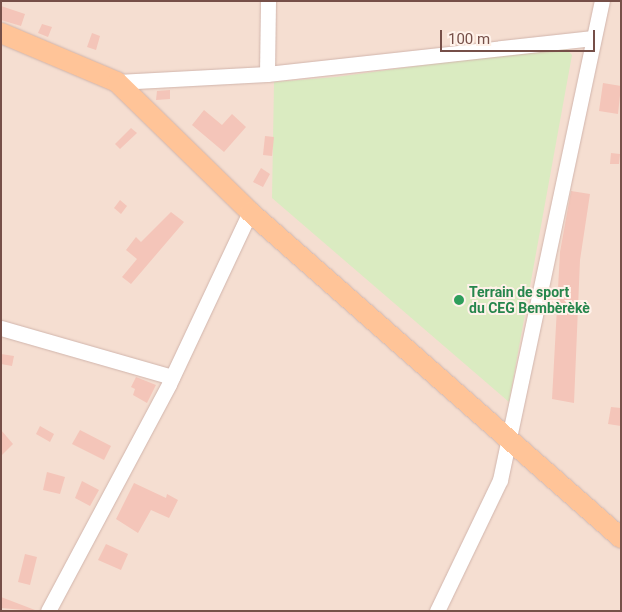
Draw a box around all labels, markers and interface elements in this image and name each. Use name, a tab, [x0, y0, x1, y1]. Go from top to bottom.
scale bar	[442, 20, 597, 52]
text: 100 m	[448, 30, 490, 48]
place label: Terrain de sport du CEG Bembèrèkè	[469, 284, 590, 316]
marker: Terrain de sport du CEG Bembèrèkè	[453, 294, 465, 306]

